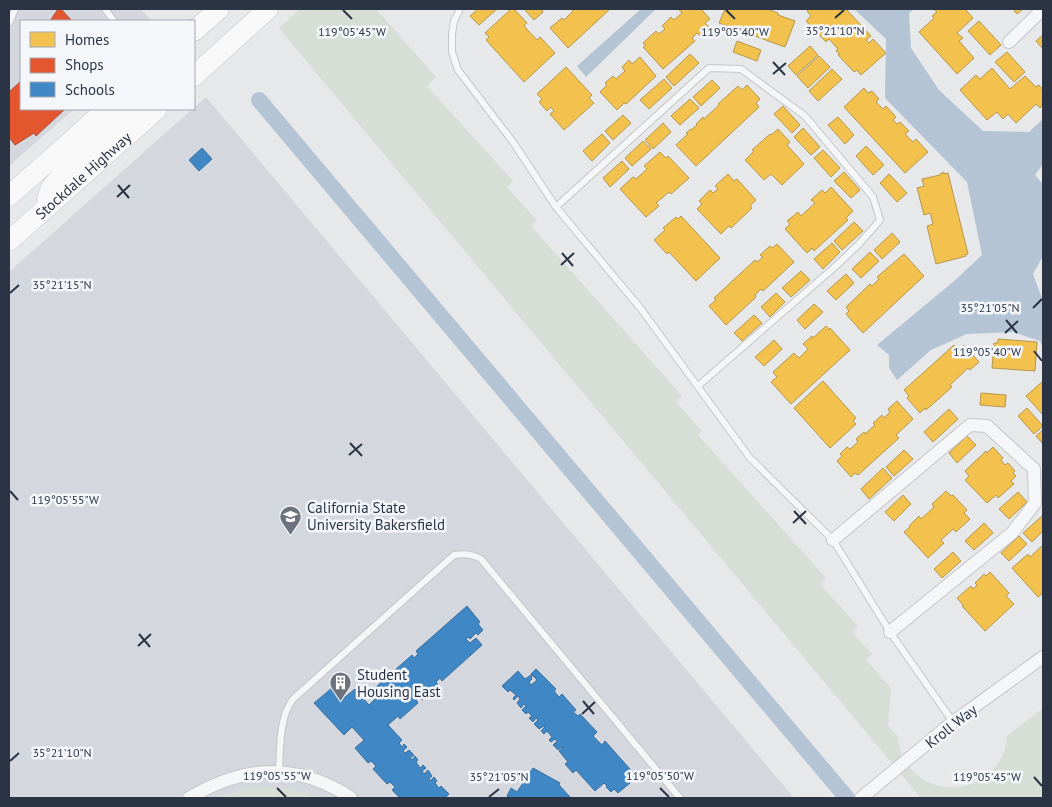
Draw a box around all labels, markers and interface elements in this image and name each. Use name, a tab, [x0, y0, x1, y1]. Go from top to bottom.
legend	[20, 20, 195, 110]
text: 35°21'10"N	[805, 23, 865, 38]
text: 119°05'45"W	[318, 24, 386, 39]
text: 119°05'40"W	[701, 24, 769, 39]
text: Homes	[65, 30, 109, 49]
text: Shops	[65, 55, 104, 74]
text: Schools	[65, 80, 115, 99]
street label: Stockdale Highway	[31, 127, 135, 223]
text: 35°21'15"N	[32, 277, 92, 292]
text: 35°21'05"N	[960, 300, 1020, 315]
text: 119°05'40"W	[953, 344, 1021, 359]
text: 119°05'55"W	[31, 492, 99, 507]
place label: California State University Bakersfield	[307, 498, 445, 534]
school or university icon: California State University Bakersfield	[279, 504, 303, 535]
place label: Student Housing East	[357, 665, 441, 701]
building icon: Student Housing East	[329, 671, 353, 702]
street label: Kroll Way	[921, 700, 981, 752]
text: 35°21'10"N	[32, 745, 92, 760]
text: 119°05'55"W	[243, 768, 311, 783]
text: 119°05'50"W	[626, 768, 694, 783]
text: 35°21'05"N	[469, 769, 529, 784]
text: 119°05'45"W	[953, 769, 1021, 784]

